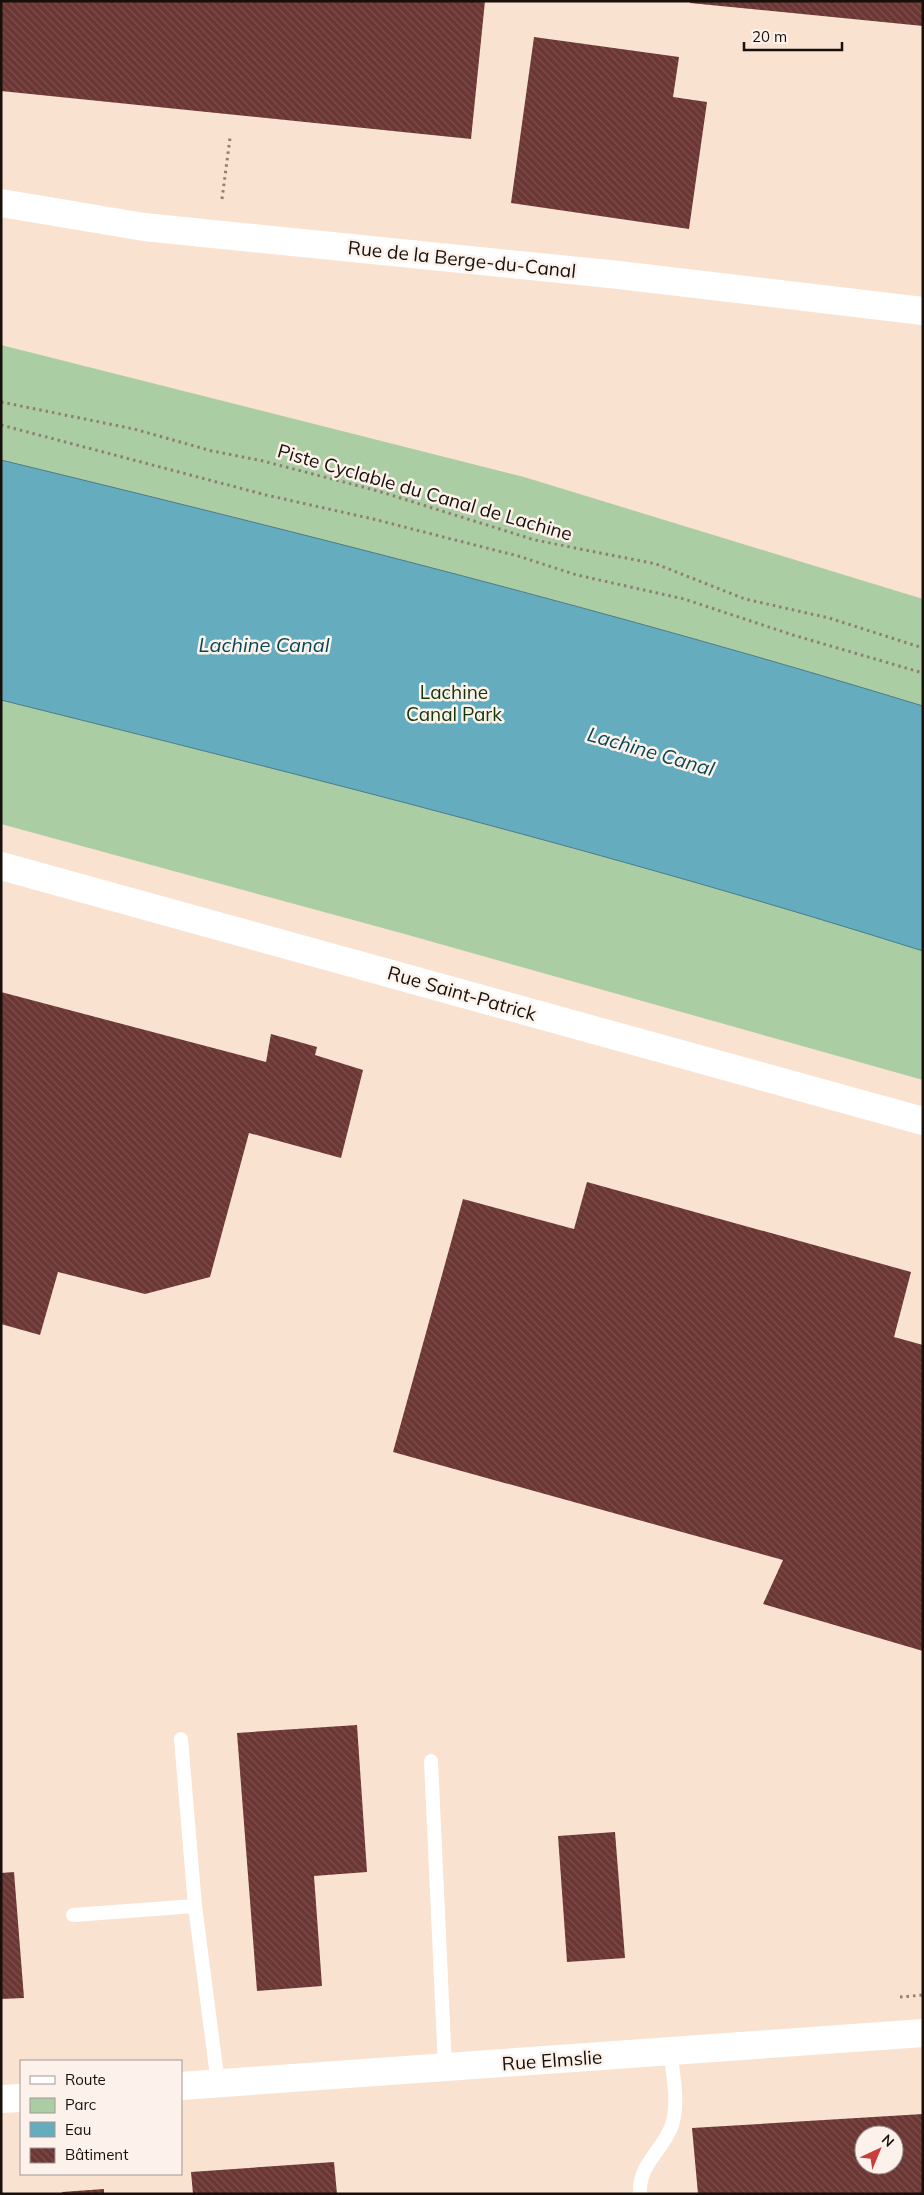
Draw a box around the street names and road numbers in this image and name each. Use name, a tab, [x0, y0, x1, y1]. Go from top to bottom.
street label: Rue de la Berge-du-Canal	[347, 235, 577, 283]
street label: Piste Cyclable du Canal de Lachine	[275, 438, 575, 546]
street label: Rue Saint-Patrick	[385, 960, 539, 1026]
street label: Rue Elmslie	[501, 2045, 603, 2075]

